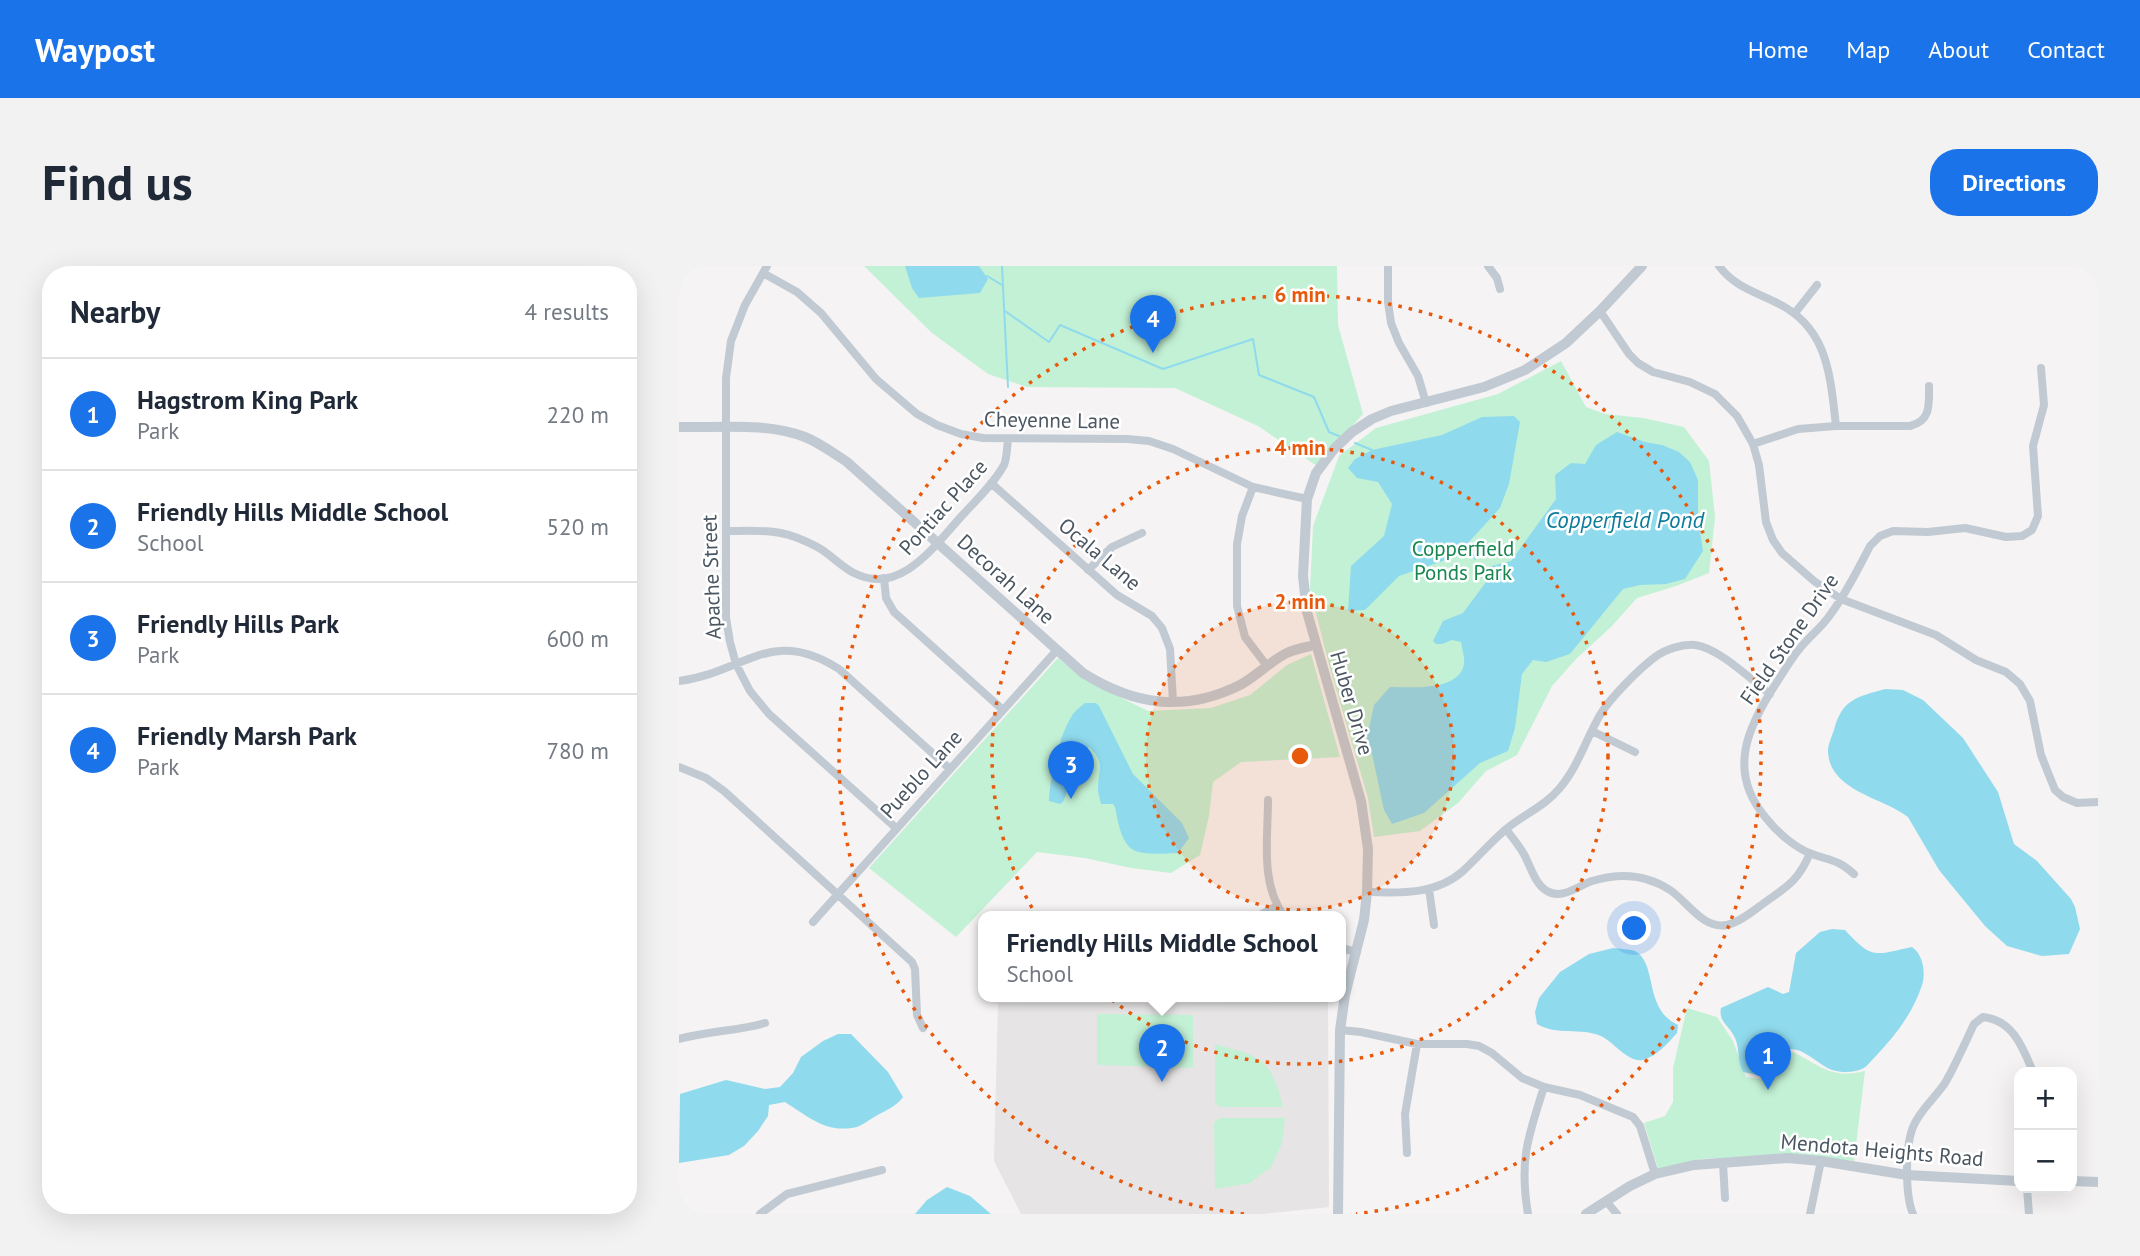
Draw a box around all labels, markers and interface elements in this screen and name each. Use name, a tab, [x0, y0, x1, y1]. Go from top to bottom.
text: Waypost	[35, 28, 155, 71]
text: Home	[1748, 34, 1808, 65]
text: Map	[1846, 34, 1890, 65]
text: About	[1928, 34, 1989, 65]
text: Contact	[2027, 34, 2105, 65]
button: Directions	[1930, 149, 2098, 216]
text: Find us	[42, 150, 193, 214]
text: 6 min	[1274, 281, 1326, 308]
text: Nearby	[70, 292, 160, 331]
pin: 4	[1130, 295, 1176, 353]
text: 4 results	[525, 297, 609, 326]
text: Hagstrom King Park	[137, 383, 358, 416]
text: 1	[86, 400, 100, 429]
text: 220 m	[547, 400, 609, 429]
street label: Cheyenne Lane	[984, 405, 1120, 435]
text: Park	[137, 416, 179, 445]
text: 4 min	[1274, 434, 1326, 461]
street label: Pontiac Place	[893, 454, 993, 560]
text: Friendly Hills Middle School	[137, 495, 448, 528]
water label: Copperfield Pond	[1546, 505, 1706, 534]
text: 2	[86, 512, 100, 541]
text: 520 m	[547, 512, 609, 541]
street label: Ocala Lane	[1053, 512, 1147, 596]
street label: Apache Street	[695, 514, 727, 640]
text: School	[137, 528, 204, 557]
street label: Decorah Lane	[952, 528, 1060, 630]
park label: Copperfield Ponds Park	[1412, 535, 1514, 586]
street label: Field Stone Drive	[1734, 568, 1844, 710]
text: 2 min	[1274, 588, 1326, 615]
text: Friendly Hills Park	[137, 607, 339, 640]
text: 3	[86, 624, 100, 653]
text: 600 m	[547, 624, 609, 653]
text: Park	[137, 640, 179, 669]
street label: Huber Drive	[1324, 648, 1380, 758]
text: Friendly Marsh Park	[137, 719, 357, 752]
street label: Pueblo Lane	[874, 724, 968, 824]
text: 4	[86, 736, 100, 765]
text: 780 m	[547, 736, 609, 765]
pin: 3	[1048, 741, 1094, 799]
centre of rings	[1288, 744, 1312, 768]
text: Park	[137, 752, 179, 781]
popup	[978, 911, 1346, 1002]
your location	[1617, 911, 1651, 945]
text: Friendly Hills Middle School	[1006, 926, 1318, 959]
text: School	[1006, 959, 1073, 988]
pin: 2	[1139, 1024, 1185, 1082]
pin: 1	[1745, 1032, 1791, 1090]
map controls	[2014, 1067, 2077, 1193]
button: +	[2014, 1067, 2077, 1130]
street label: Mendota Heights Road	[1779, 1128, 1985, 1172]
button: −	[2014, 1130, 2077, 1193]

